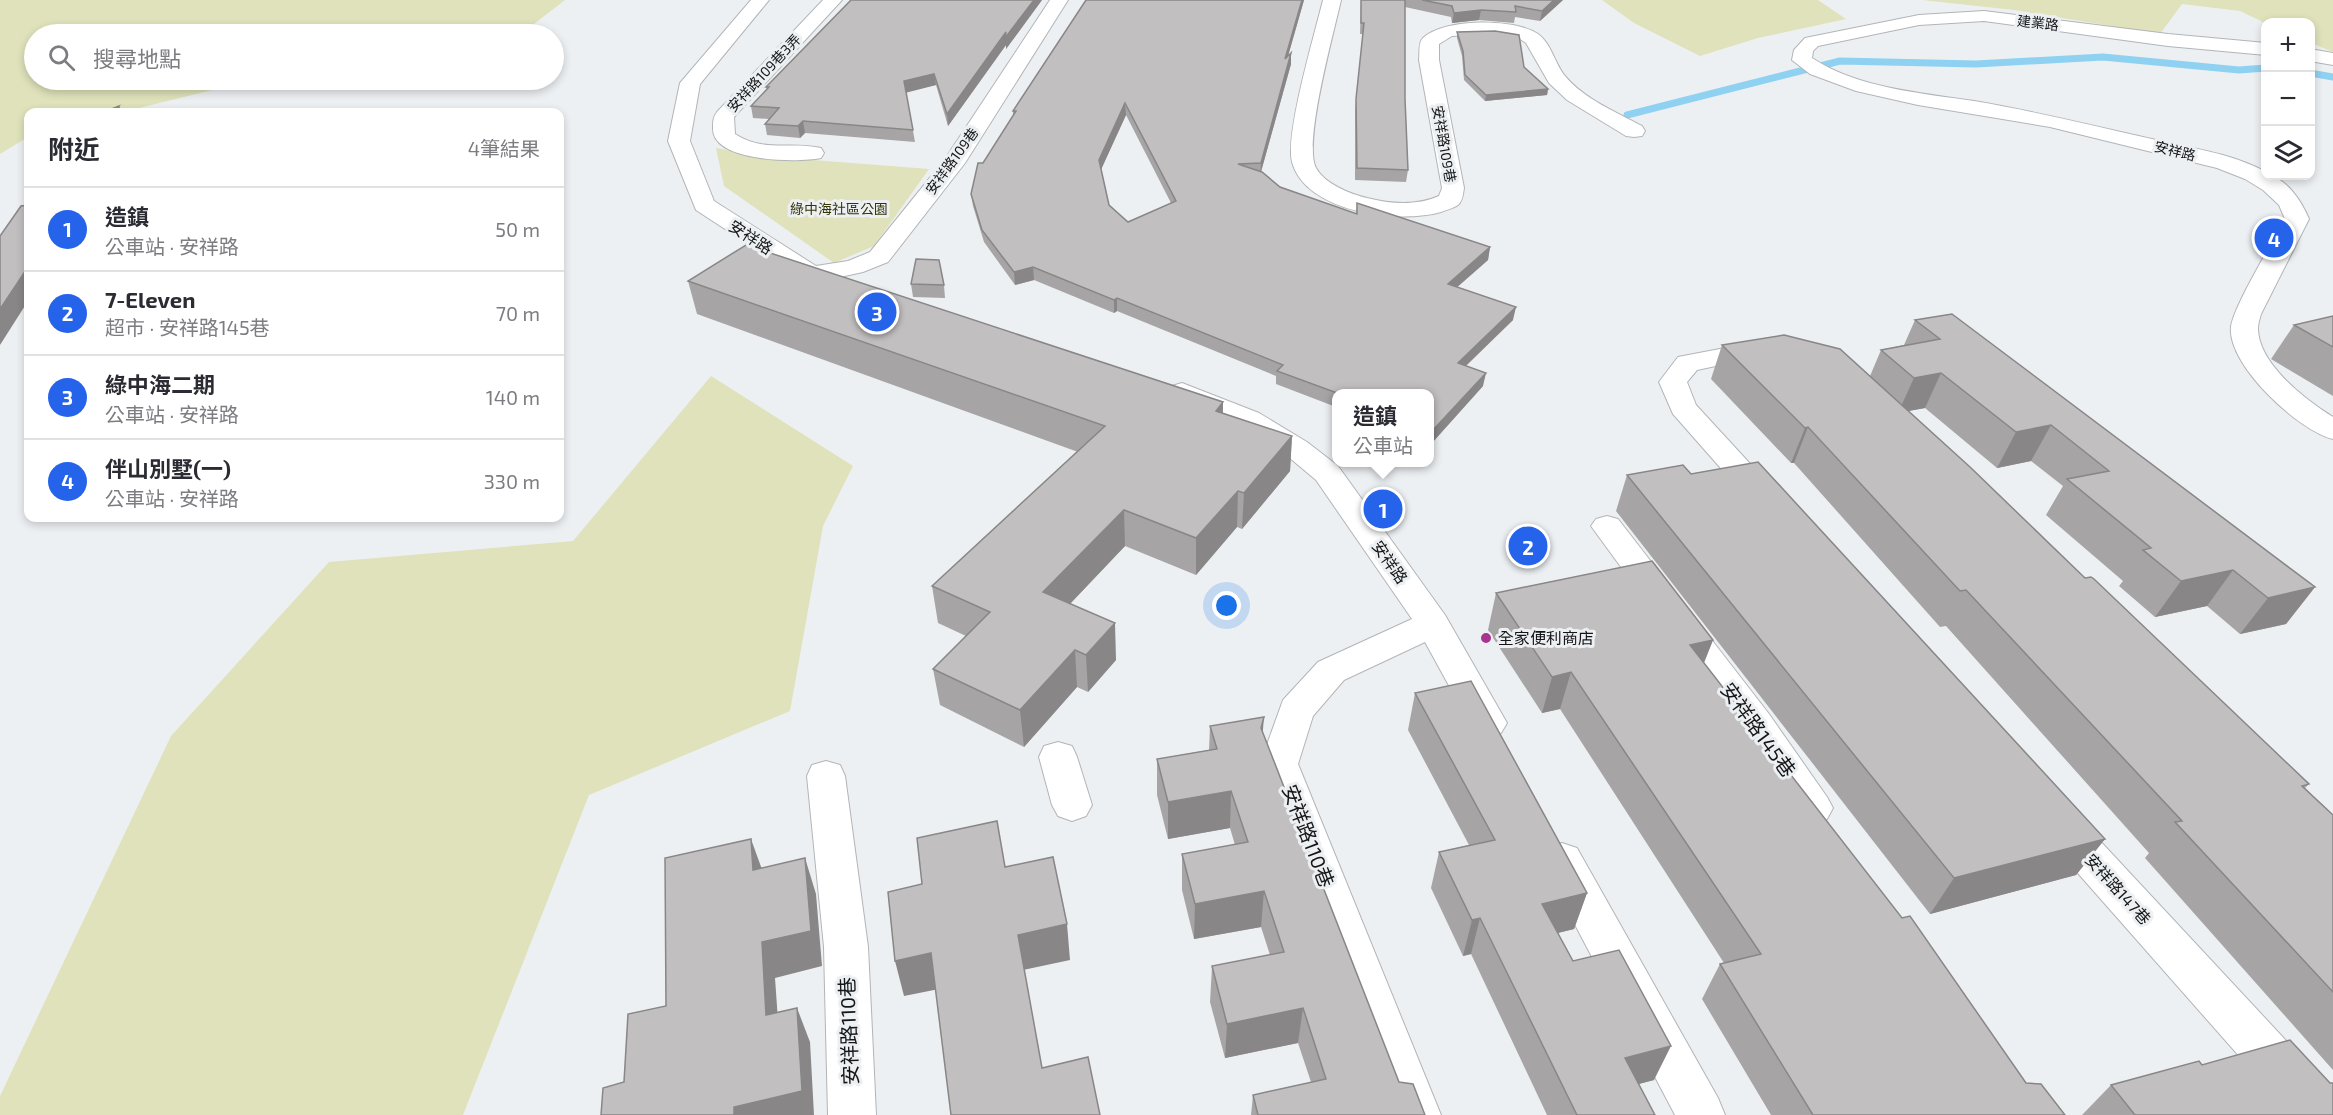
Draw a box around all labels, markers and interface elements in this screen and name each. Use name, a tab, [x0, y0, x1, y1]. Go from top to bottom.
street label: 建業路	[2016, 12, 2060, 33]
map controls	[2261, 18, 2315, 180]
button: +	[2261, 18, 2315, 72]
search box	[24, 24, 564, 90]
street label: 安祥路109巷3弄	[723, 30, 804, 115]
icon: search	[45, 41, 78, 74]
text: 搜尋地點	[93, 45, 181, 71]
button: −	[2261, 72, 2315, 126]
street label: 安祥路109巷	[1429, 104, 1460, 184]
street label: 安祥路109巷	[922, 124, 981, 197]
button: layers	[2261, 126, 2315, 180]
text: 附近	[48, 133, 100, 164]
text: 4筆結果	[468, 136, 540, 160]
street label: 安祥路	[2153, 137, 2198, 164]
park label: 綠中海社區公園	[790, 200, 888, 217]
text: 造鎮	[105, 203, 149, 229]
street label: 安祥路	[726, 216, 777, 258]
pin: 4	[2254, 216, 2294, 260]
text: 1	[63, 217, 72, 241]
text: 50 m	[495, 217, 540, 241]
text: 公車站 · 安祥路	[105, 234, 239, 258]
text: 7-Eleven	[105, 286, 195, 312]
pin: 3	[858, 290, 896, 334]
text: 2	[62, 301, 73, 325]
text: 70 m	[496, 301, 540, 325]
text: 超市 · 安祥路145巷	[105, 315, 270, 339]
text: 綠中海二期	[105, 371, 215, 397]
text: 3	[62, 385, 73, 409]
text: 140 m	[486, 385, 540, 409]
popup	[1332, 389, 1434, 467]
text: 公車站 · 安祥路	[105, 402, 239, 426]
text: 造鎮	[1353, 402, 1397, 428]
text: 公車站	[1353, 433, 1413, 457]
text: 伴山別墅(一)	[105, 455, 231, 481]
text: 4	[61, 469, 74, 493]
text: 330 m	[484, 469, 540, 493]
text: 公車站 · 安祥路	[105, 486, 239, 510]
pin: 1	[1364, 486, 1402, 532]
pin: 2	[1508, 524, 1547, 568]
street label: 安祥路	[1369, 537, 1412, 587]
your location	[1212, 591, 1241, 620]
place label: 全家便利商店	[1498, 628, 1594, 647]
marker: 全家便利商店	[1479, 631, 1493, 645]
street label: 安祥路145巷	[1716, 677, 1801, 781]
street label: 安祥路110巷	[1278, 781, 1339, 890]
street label: 安祥路147巷	[2082, 849, 2155, 928]
street label: 安祥路110巷	[834, 977, 862, 1085]

